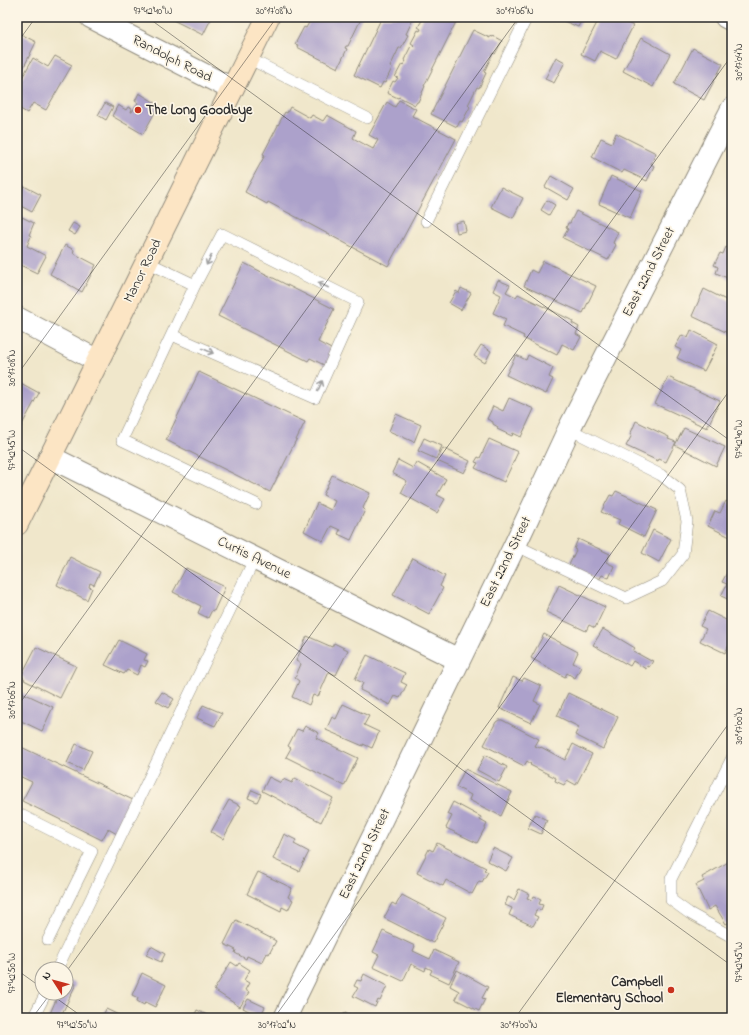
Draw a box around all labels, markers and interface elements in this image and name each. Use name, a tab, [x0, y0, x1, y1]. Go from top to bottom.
text: 97°42'40"W	[134, 4, 172, 19]
text: 30°17'08"N	[256, 4, 293, 19]
text: 30°17'06"N	[496, 4, 534, 19]
street label: Randolph Road	[128, 30, 216, 88]
text: 30°17'04"N	[732, 43, 747, 81]
place label: The Long Goodbye	[146, 100, 253, 123]
marker: The Long Goodbye	[133, 105, 143, 115]
street label: East 22nd Street	[617, 223, 681, 321]
street label: Manor Road	[119, 235, 168, 306]
one-way arrow	[205, 253, 212, 265]
one-way arrow	[317, 281, 329, 288]
one-way arrow	[201, 348, 213, 355]
text: 30°17'08"N	[5, 349, 20, 386]
one-way arrow	[317, 381, 325, 393]
text: 97°42'40"W	[732, 420, 747, 458]
text: 97°42'45"W	[5, 430, 20, 470]
street label: East 22nd Street	[475, 513, 537, 611]
street label: Curtis Avenue	[214, 531, 295, 585]
text: 30°17'06"N	[5, 681, 20, 719]
text: 30°17'00"N	[732, 707, 747, 745]
street label: East 22nd Street	[334, 805, 396, 903]
text: 97°42'45"W	[732, 942, 747, 982]
text: 97°42'50"W	[5, 953, 20, 993]
north arrow	[34, 961, 74, 1001]
text: N	[38, 968, 55, 983]
place label: Campbell Elementary School	[556, 972, 664, 1011]
marker: Campbell Elementary School	[666, 985, 676, 995]
text: 97°42'50"W	[57, 1018, 97, 1033]
text: 30°17'02"N	[258, 1018, 296, 1033]
text: 30°17'00"N	[500, 1018, 538, 1033]

